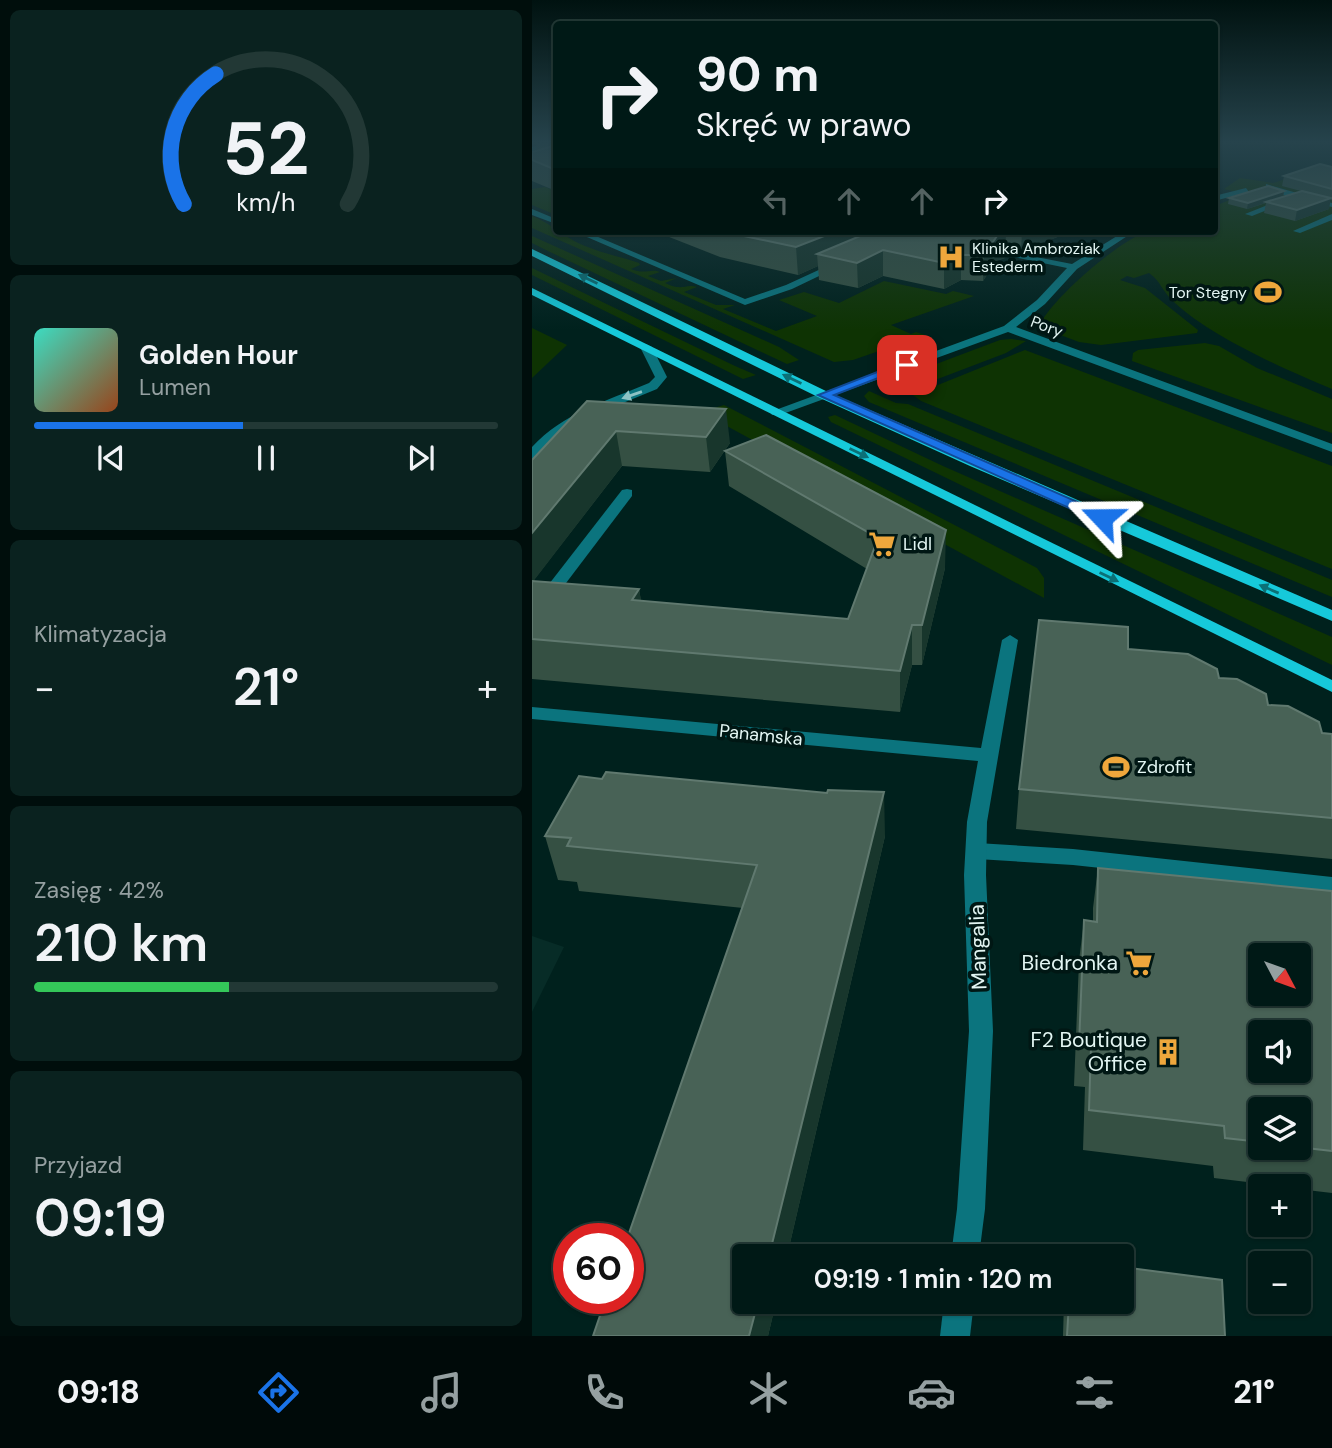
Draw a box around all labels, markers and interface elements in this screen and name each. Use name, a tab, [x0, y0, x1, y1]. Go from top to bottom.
text: 90 m	[696, 42, 819, 106]
icon: right	[581, 49, 672, 140]
text: 52	[223, 102, 309, 197]
text: Skręć w prawo	[696, 104, 912, 146]
icon: left	[757, 182, 795, 220]
icon: ahead	[830, 182, 868, 220]
icon: ahead	[903, 182, 941, 220]
icon: right	[976, 182, 1014, 220]
text: km/h	[236, 185, 296, 218]
place label: Klinika Ambroziak Estederm	[972, 238, 1101, 277]
hospital icon: Klinika Ambroziak Estederm	[936, 242, 966, 272]
one-way arrow	[578, 274, 598, 285]
sports icon: Tor Stegny	[1253, 277, 1283, 307]
place label: Tor Stegny	[1169, 282, 1247, 303]
street label: Pory	[1028, 311, 1066, 342]
pin	[877, 335, 937, 395]
text: Golden Hour	[139, 338, 298, 372]
icon: arrive	[888, 346, 926, 384]
text: Lumen	[139, 372, 211, 402]
one-way arrow	[782, 374, 802, 385]
one-way arrow	[622, 390, 643, 401]
icon: previous	[92, 439, 130, 477]
icon: pause	[247, 439, 285, 477]
icon: next	[402, 439, 440, 477]
one-way arrow	[849, 448, 869, 459]
position arrow	[1065, 481, 1139, 555]
supermarket icon: Lidl	[867, 529, 897, 559]
place label: Lidl	[903, 532, 932, 556]
one-way arrow	[1099, 571, 1119, 582]
one-way arrow	[1259, 584, 1280, 595]
text: Klimatyzacja	[34, 619, 167, 649]
text: 21°	[233, 653, 299, 721]
text: −	[34, 663, 55, 713]
text: +	[477, 663, 498, 713]
street label: Panamska	[718, 719, 804, 751]
sports icon: Zdrofit	[1101, 752, 1131, 782]
place label: Zdrofit	[1137, 755, 1192, 779]
text: Zasięg · 42%	[34, 875, 164, 905]
street label: Mangalia	[963, 904, 993, 990]
text: 210 km	[34, 909, 208, 977]
north arrow	[1248, 943, 1311, 1006]
map controls	[1248, 943, 1311, 1314]
supermarket icon: Biedronka	[1124, 948, 1154, 978]
place label: Biedronka	[1021, 949, 1118, 977]
button: sound	[1248, 1020, 1311, 1083]
place label: F2 Boutique Office	[1031, 1026, 1147, 1078]
building icon: F2 Boutique Office	[1153, 1037, 1183, 1067]
button: layers	[1248, 1097, 1311, 1160]
text: Przyjazd	[34, 1150, 122, 1180]
button: +	[1248, 1174, 1311, 1237]
text: 09:19	[34, 1184, 167, 1252]
speed limit sign: 60	[553, 1223, 644, 1314]
button: −	[1248, 1251, 1311, 1314]
text: 09:19 · 1 min · 120 m	[814, 1262, 1052, 1296]
icon: directions	[254, 1368, 303, 1417]
icon: music	[417, 1368, 466, 1417]
icon: phone	[580, 1368, 629, 1417]
icon: climate	[744, 1368, 793, 1417]
icon: car	[907, 1368, 956, 1417]
icon: filters	[1070, 1368, 1119, 1417]
text: 09:18	[57, 1371, 140, 1413]
text: 21°	[1233, 1371, 1275, 1413]

